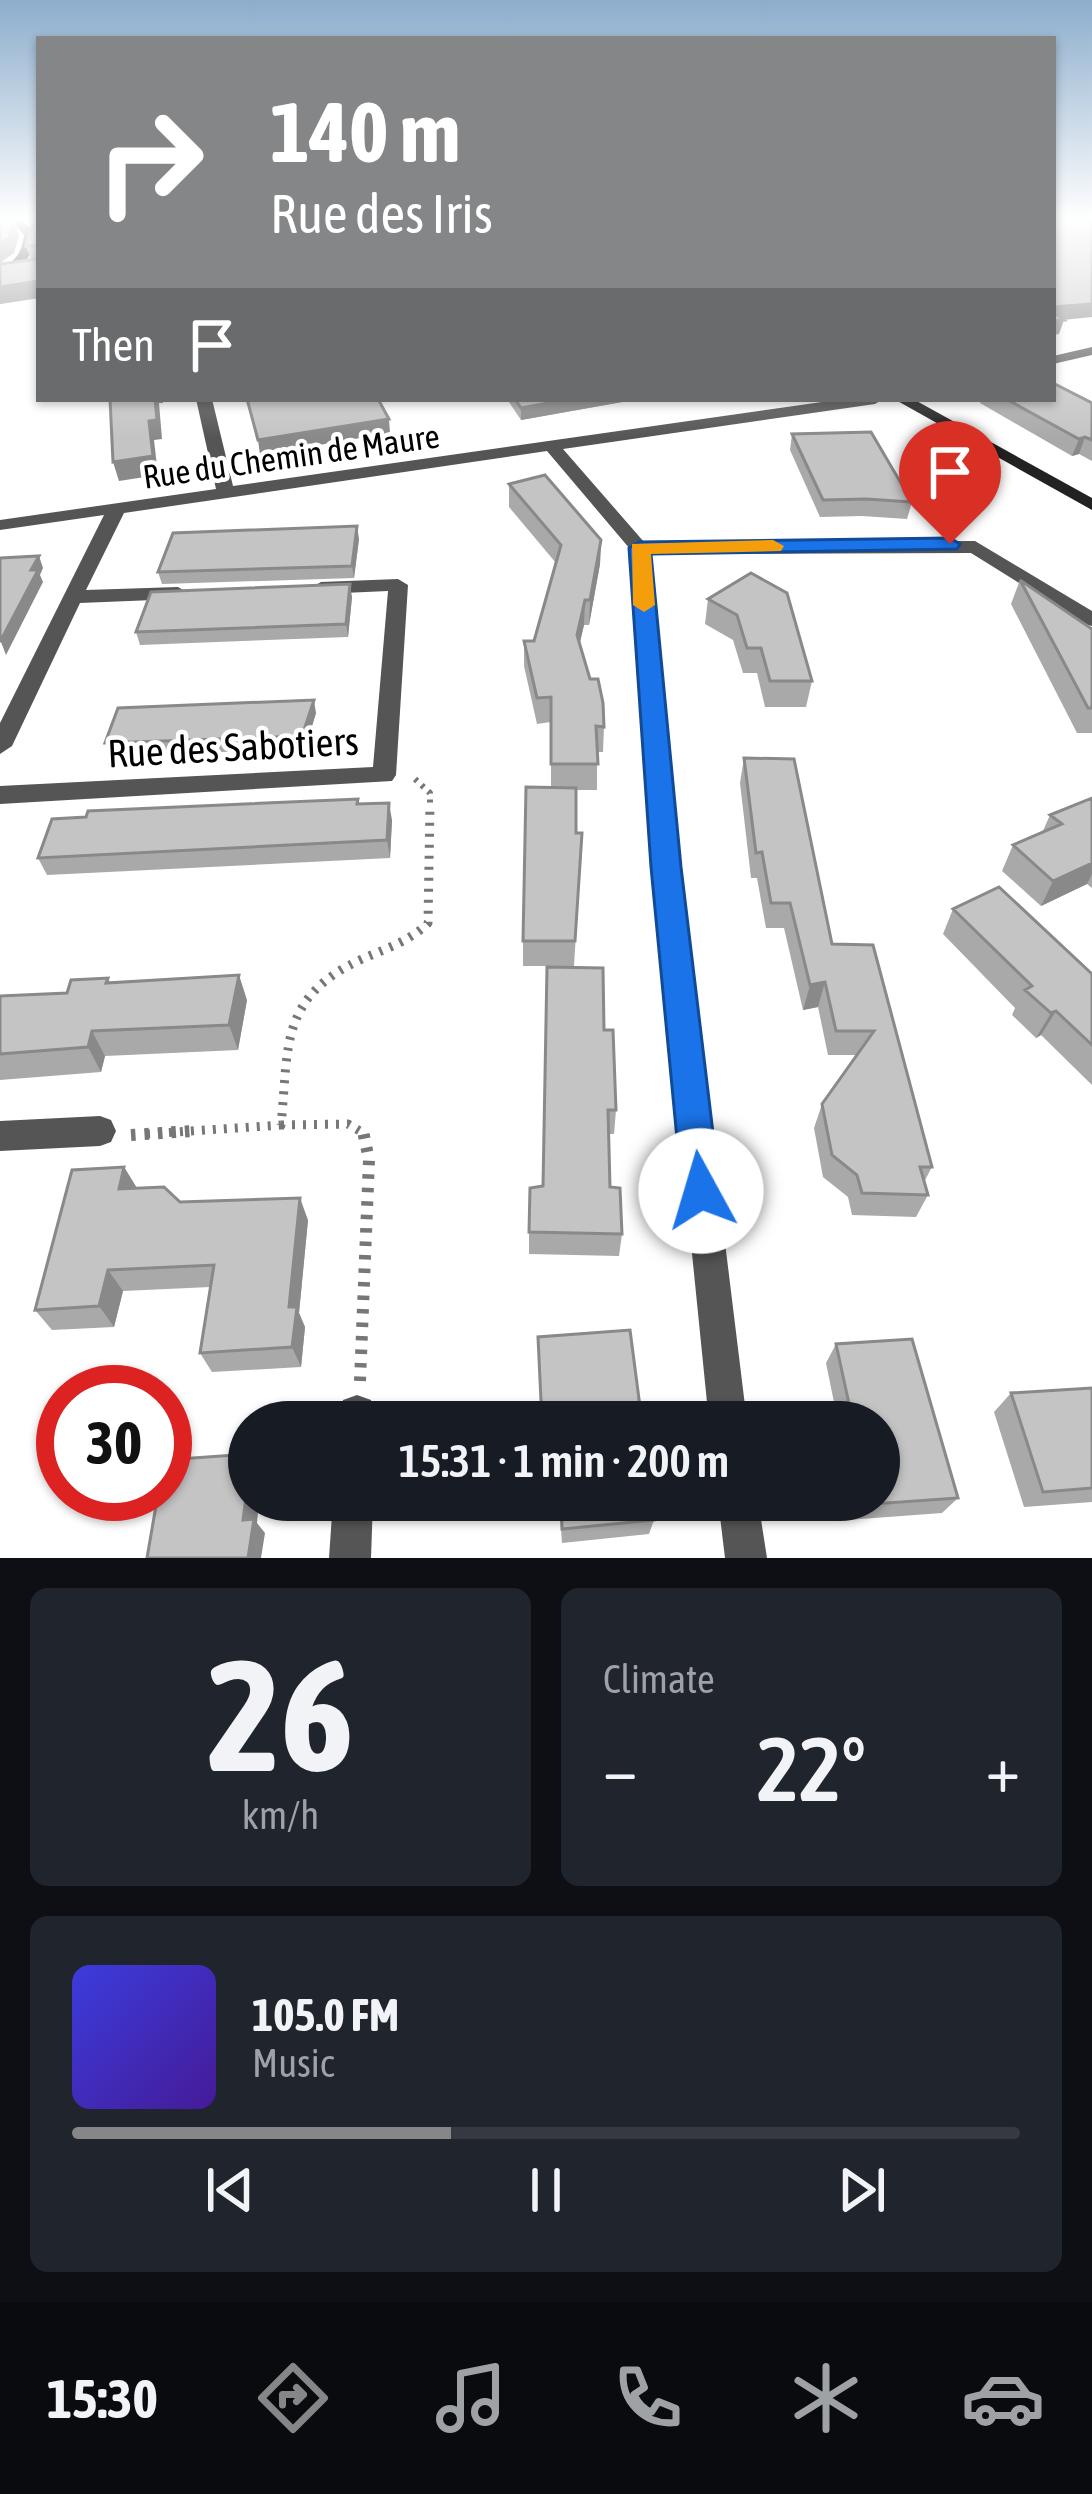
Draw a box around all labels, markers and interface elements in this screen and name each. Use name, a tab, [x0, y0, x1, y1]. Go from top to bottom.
icon: right	[72, 84, 228, 240]
text: 140 m	[270, 84, 460, 180]
text: Rue des Iris	[270, 183, 493, 244]
icon: arrive	[179, 312, 245, 378]
text: Then	[72, 319, 155, 371]
street label: Rue du Chemin de Maure	[140, 416, 442, 496]
pin	[899, 421, 1001, 544]
icon: arrive	[917, 439, 983, 505]
street label: Rue des Sabotiers	[106, 718, 360, 776]
position arrow	[638, 1128, 764, 1254]
speed limit sign: 30	[36, 1365, 192, 1521]
text: 15:31 · 1 min · 200 m	[399, 1435, 729, 1487]
text: 26	[207, 1625, 354, 1804]
text: Climate	[603, 1657, 715, 1701]
text: 22°	[757, 1717, 866, 1820]
text: −	[603, 1730, 637, 1806]
text: +	[986, 1730, 1020, 1806]
text: km/h	[242, 1793, 319, 1837]
text: 105.0 FM	[252, 1989, 399, 2041]
text: Music	[252, 2041, 334, 2085]
icon: previous	[197, 2157, 263, 2223]
icon: pause	[513, 2157, 579, 2223]
icon: next	[829, 2157, 895, 2223]
icon: directions	[251, 2356, 335, 2440]
icon: music	[429, 2356, 513, 2440]
icon: phone	[606, 2356, 690, 2440]
icon: climate	[784, 2356, 868, 2440]
icon: car	[961, 2356, 1045, 2440]
text: 15:30	[47, 2368, 158, 2429]

